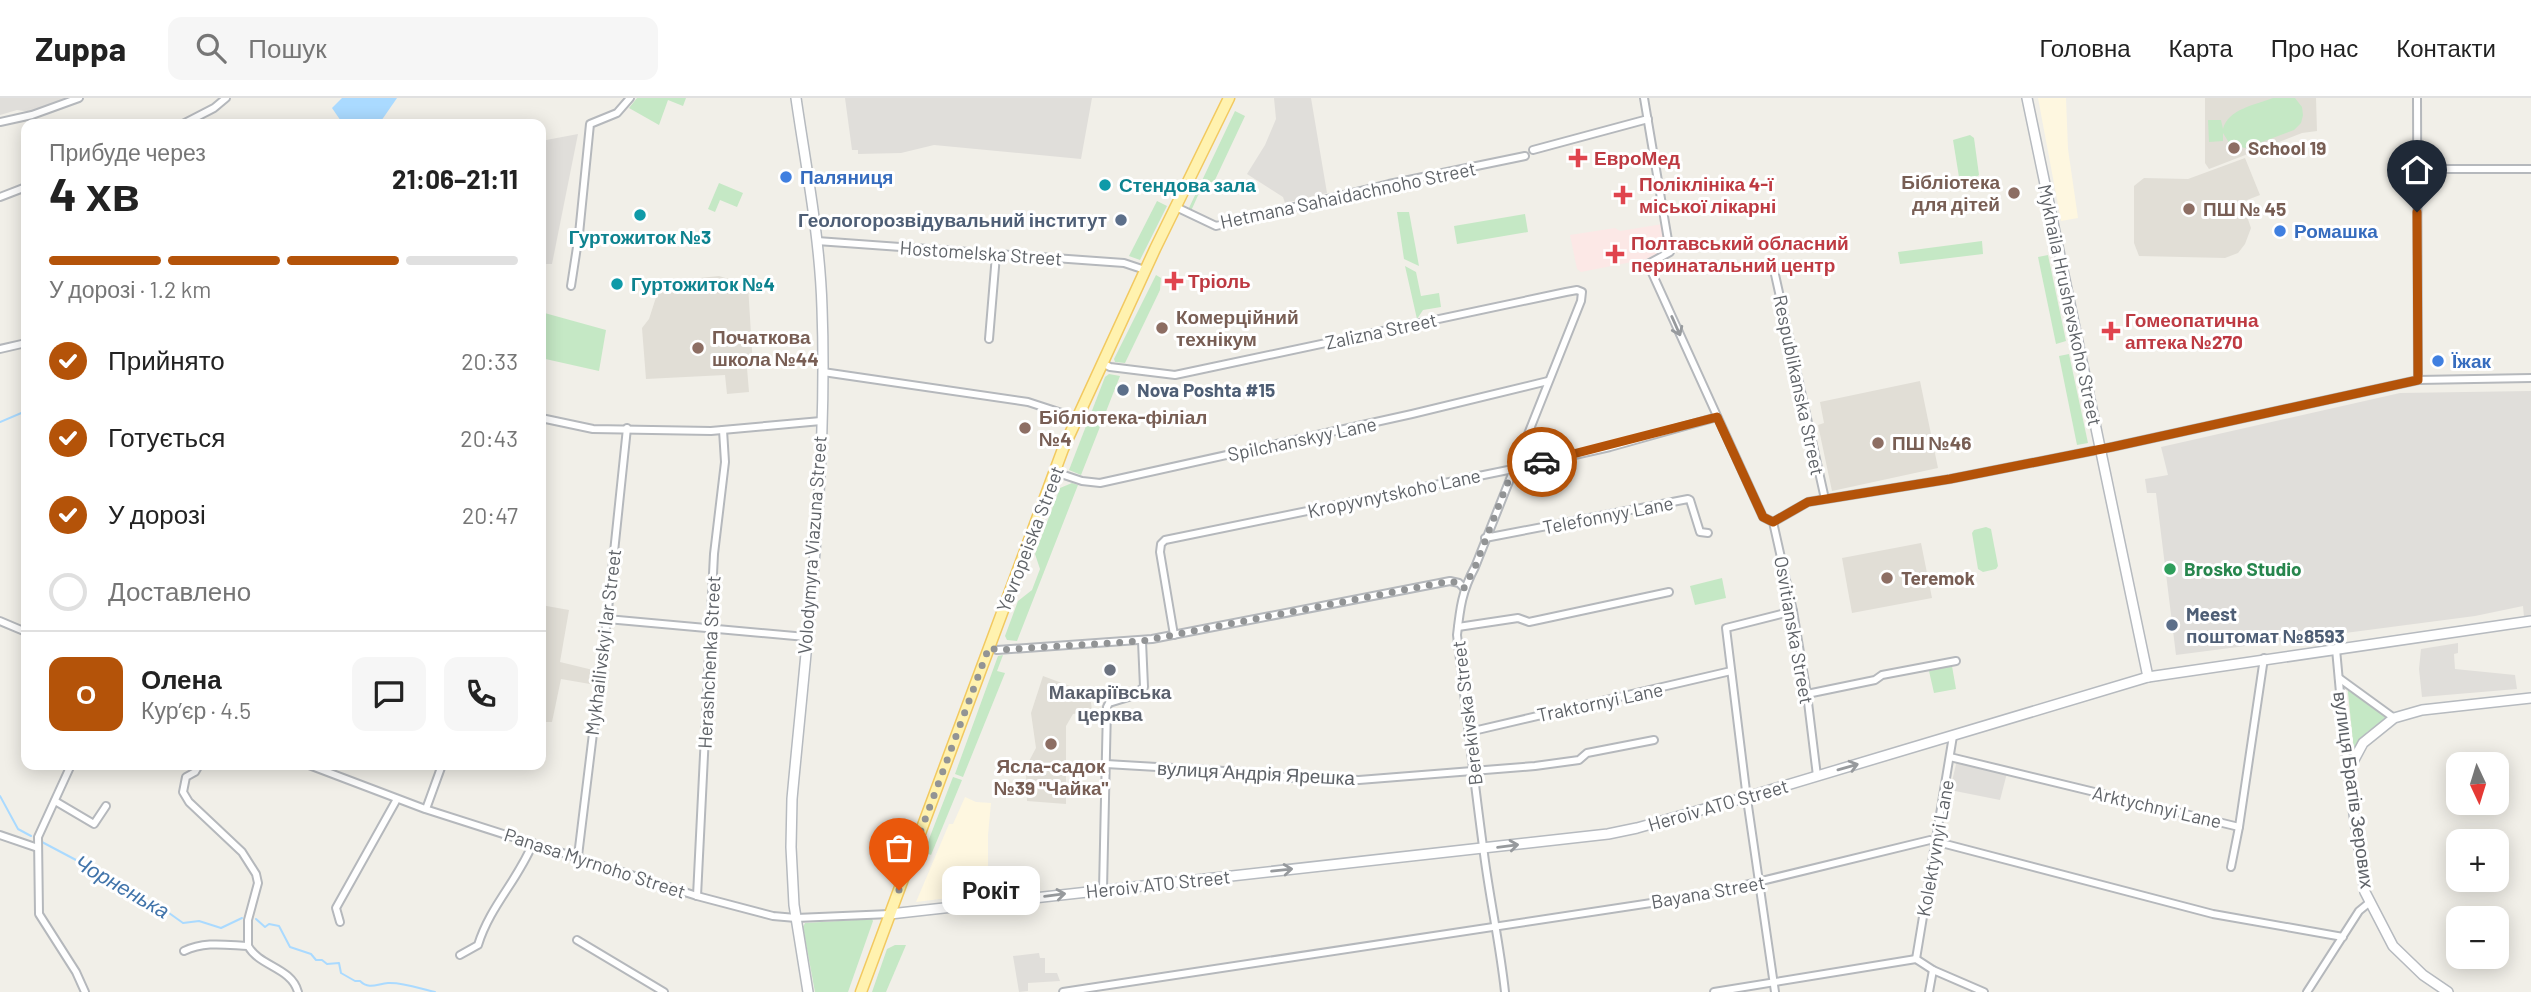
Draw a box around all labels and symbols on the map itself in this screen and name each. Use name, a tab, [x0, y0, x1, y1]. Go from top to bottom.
place label: School 19	[2248, 136, 2326, 159]
marker: School 19	[2226, 140, 2242, 156]
pin	[2387, 140, 2447, 212]
place label: ЕвроМед	[1594, 146, 1680, 169]
marker: ЕвроМед	[1568, 148, 1588, 168]
street label: Hetmana Sahaidachnoho Street	[1218, 156, 1478, 233]
place label: Паляниця	[800, 165, 893, 188]
marker: Паляниця	[778, 169, 794, 185]
place label: Бібліотека для дітей	[1901, 170, 2000, 215]
place label: Поліклініка 4-ї міської лікарні	[1639, 172, 1776, 217]
place label: Стендова зала	[1119, 173, 1256, 196]
marker: Стендова зала	[1097, 177, 1113, 193]
street label: Mykhaila Hrushevskoho Street	[2034, 182, 2107, 428]
marker: Поліклініка 4-ї міської лікарні	[1613, 185, 1633, 205]
marker: Бібліотека для дітей	[2006, 185, 2022, 201]
place label: ПШ № 45	[2203, 197, 2286, 220]
marker: ПШ № 45	[2181, 201, 2197, 217]
marker: Гуртожиток №3	[632, 207, 648, 223]
place label: Геологорозвідувальний інститут	[798, 208, 1107, 231]
marker: Геологорозвідувальний інститут	[1113, 212, 1129, 228]
place label: Ромашка	[2294, 219, 2378, 242]
marker: Ромашка	[2272, 223, 2288, 239]
place label: Гуртожиток №3	[569, 225, 711, 248]
place label: Полтавський обласний перинатальний центр	[1631, 231, 1849, 276]
street label: Hostomelska Street	[899, 235, 1063, 270]
marker: Полтавський обласний перинатальний центр	[1605, 244, 1625, 264]
place label: Тріоль	[1188, 269, 1251, 292]
place label: Гуртожиток №4	[631, 272, 775, 295]
marker: Тріоль	[1166, 273, 1182, 289]
marker: Гуртожиток №4	[609, 276, 625, 292]
street label: Respublikanska Street	[1769, 292, 1830, 477]
place label: Комерційний технікум	[1176, 305, 1299, 350]
street label: Zalizna Street	[1323, 307, 1439, 354]
place label: Гомеопатична аптека №270	[2125, 308, 2259, 353]
one-way arrow	[1670, 315, 1683, 336]
marker: Комерційний технікум	[1154, 320, 1170, 336]
marker: Гомеопатична аптека №270	[2103, 323, 2119, 339]
place label: Початкова школа №44	[712, 325, 819, 370]
marker: Початкова школа №44	[690, 340, 706, 356]
place label: Їжак	[2451, 349, 2492, 372]
marker: Їжак	[2430, 353, 2446, 369]
place label: Nova Poshta #15	[1137, 378, 1275, 401]
marker: Nova Poshta #15	[1115, 382, 1131, 398]
place label: Бібліотека-філіал №4	[1039, 405, 1207, 450]
street label: Spilchanskyy Lane	[1225, 412, 1378, 466]
marker: Бібліотека-філіал №4	[1017, 420, 1033, 436]
courier	[1507, 427, 1577, 497]
place label: ПШ №46	[1892, 431, 1971, 454]
street label: Volodymyra Viazuna Street	[792, 435, 831, 655]
marker: ПШ №46	[1870, 435, 1886, 451]
street label: Yevropeiska Street	[991, 462, 1068, 615]
street label: Kropyvnytskoho Lane	[1305, 463, 1483, 522]
street label: Telefonnyy Lane	[1541, 491, 1675, 538]
street label: Mykhailivskyi Iar Street	[580, 547, 625, 736]
street label: Osvitianska Street	[1770, 554, 1819, 706]
place label: Brosko Studio	[2184, 557, 2302, 580]
marker: Brosko Studio	[2162, 561, 2178, 577]
place label: Teremok	[1901, 566, 1975, 589]
marker: Teremok	[1879, 570, 1895, 586]
street label: Herashchenka Street	[692, 575, 725, 749]
place label: Meest поштомат №8593	[2186, 602, 2345, 647]
marker: Meest поштомат №8593	[2164, 617, 2180, 633]
street label: Berekivska Street	[1446, 639, 1487, 787]
marker: Макаріївська церква	[1102, 662, 1118, 678]
street label: Traktornyi Lane	[1535, 677, 1665, 726]
place label: Макаріївська церква	[1049, 680, 1172, 725]
street label: вулиця Братів Зерових	[2329, 690, 2380, 890]
marker: Ясла-садок №39 "Чайка"	[1043, 736, 1059, 752]
north arrow	[2446, 752, 2510, 816]
place label: Ясла-садок №39 "Чайка"	[994, 754, 1108, 799]
street label: вулиця Андрія Ярешка	[1157, 756, 1356, 789]
one-way arrow	[1837, 760, 1859, 773]
street label: Heroiv ATO Street	[1645, 773, 1791, 836]
street label: Kolektyvnyi Lane	[1911, 778, 1958, 918]
street label: Arktychnyi Lane	[2090, 780, 2224, 833]
pin	[869, 818, 929, 890]
street label: Panasa Myrnoho Street	[502, 822, 689, 903]
one-way arrow	[1496, 839, 1519, 852]
water label: Чорненька	[71, 849, 174, 923]
street label: Heroiv ATO Street	[1085, 864, 1231, 903]
one-way arrow	[1270, 864, 1292, 877]
callout: Рокіт	[941, 866, 1039, 914]
street label: Bayana Street	[1649, 870, 1767, 913]
one-way arrow	[1044, 889, 1066, 902]

